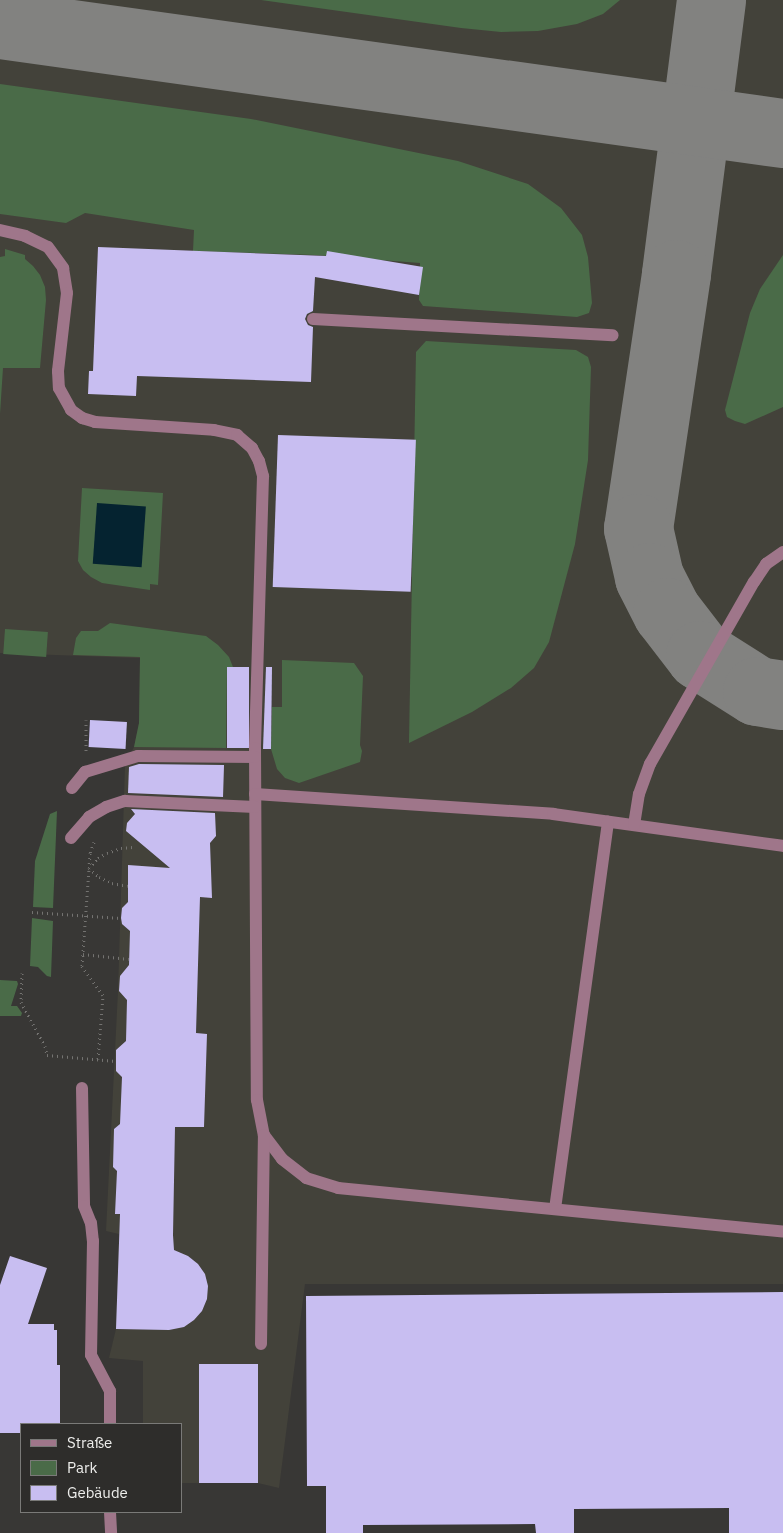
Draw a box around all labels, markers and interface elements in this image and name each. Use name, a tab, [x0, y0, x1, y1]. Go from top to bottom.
legend	[20, 1423, 182, 1513]
text: Straße	[67, 1433, 112, 1452]
text: Park	[67, 1458, 97, 1477]
text: Gebäude	[67, 1483, 128, 1502]

